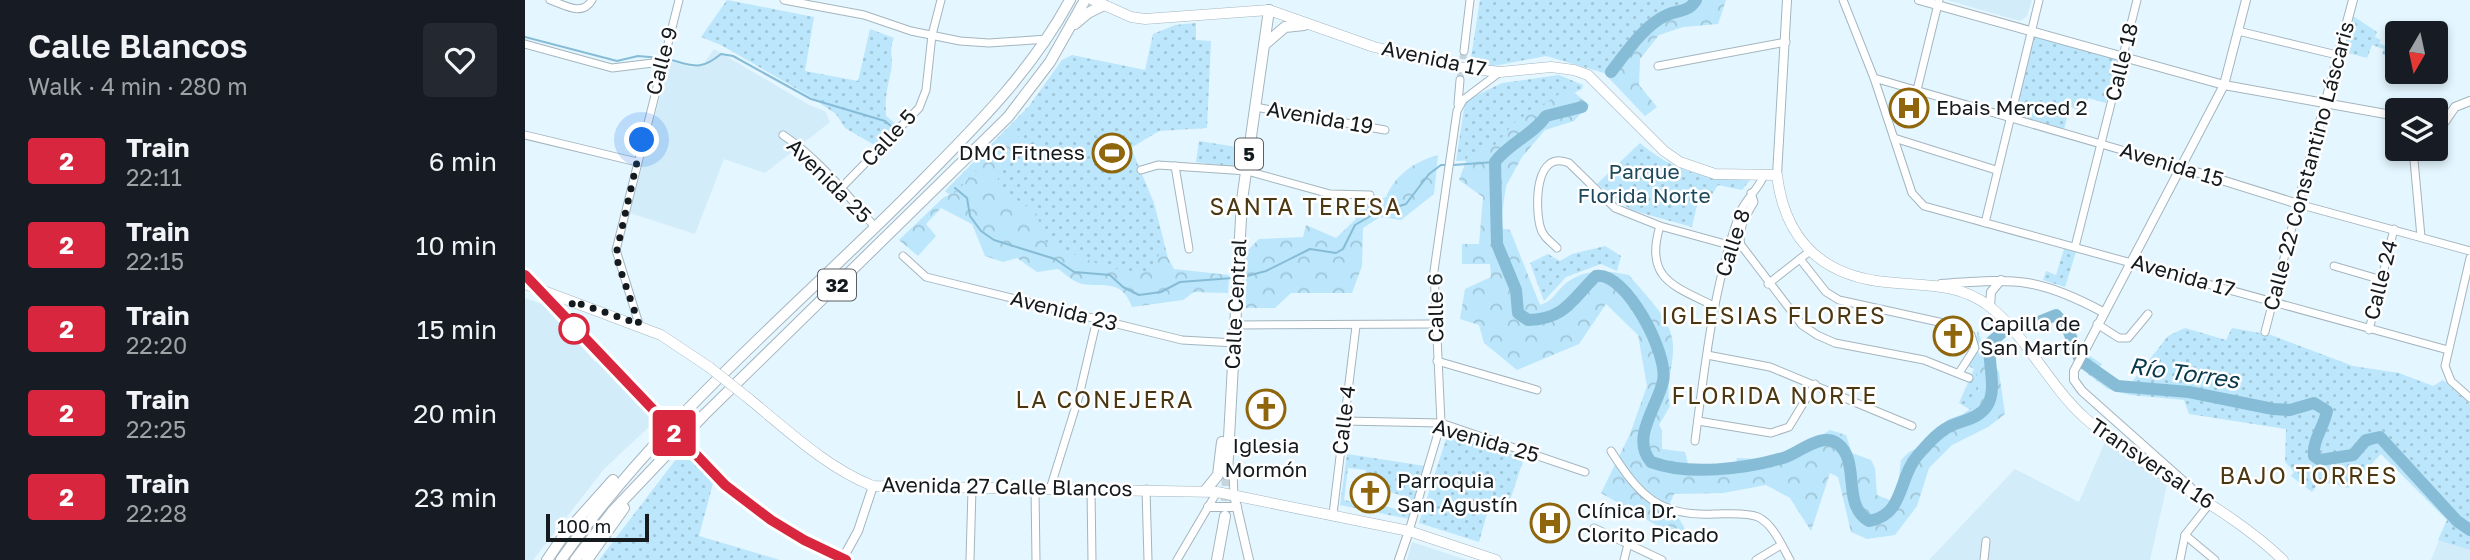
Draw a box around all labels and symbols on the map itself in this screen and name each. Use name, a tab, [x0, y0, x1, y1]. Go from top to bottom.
street label: Calle 22 Constantino Láscaris	[2257, 18, 2359, 313]
street label: Calle 18	[2099, 20, 2143, 104]
north arrow	[2385, 21, 2448, 84]
street label: Calle 9	[639, 24, 683, 98]
street label: Avenida 17	[1380, 34, 1489, 82]
hospital icon: Ebais Merced 2	[1888, 87, 1930, 129]
place label: Ebais Merced 2	[1936, 94, 2088, 120]
street label: Avenida 19	[1265, 95, 1376, 139]
street label: Calle 5	[855, 103, 921, 171]
your location	[624, 122, 659, 157]
street label: Avenida 25	[782, 132, 878, 228]
sports icon: DMC Fitness	[1091, 132, 1133, 174]
street label: Avenida 15	[2117, 136, 2227, 192]
road number: 5	[1235, 138, 1263, 170]
place label: DMC Fitness	[959, 139, 1085, 165]
park label: Parque Florida Norte	[1577, 158, 1711, 208]
district label: SANTA TERESA	[1210, 192, 1402, 220]
street label: Calle 8	[1709, 206, 1755, 280]
street label: Calle 24	[2358, 237, 2403, 323]
street label: Calle Central	[1219, 238, 1251, 370]
street label: Avenida 17	[2129, 248, 2238, 302]
road number: 32	[818, 270, 856, 300]
street label: Calle 6	[1421, 273, 1449, 343]
street label: Avenida 23	[1008, 284, 1120, 336]
district label: IGLESIAS FLORES	[1661, 301, 1887, 329]
place label: Capilla de San Martín	[1980, 310, 2089, 360]
unlabelled marker	[559, 314, 589, 344]
church icon: Capilla de San Martín	[1932, 315, 1974, 357]
water label: Río Torres	[2127, 350, 2242, 394]
district label: FLORIDA NORTE	[1672, 381, 1878, 409]
street label: Calle 4	[1326, 384, 1360, 456]
district label: LA CONEJERA	[1016, 385, 1194, 413]
church icon: Iglesia Mormón	[1245, 388, 1287, 430]
line badge: 2	[651, 410, 697, 456]
street label: Avenida 25	[1430, 412, 1542, 468]
street label: Transversal 16	[2085, 412, 2220, 514]
place label: Iglesia Mormón	[1225, 432, 1307, 482]
district label: BAJO TORRES	[2220, 461, 2398, 489]
place label: Parroquia San Agustín	[1397, 467, 1518, 517]
street label: Avenida 27 Calle Blancos	[881, 471, 1133, 501]
church icon: Parroquia San Agustín	[1349, 472, 1391, 514]
place label: Clínica Dr. Clorito Picado	[1577, 497, 1719, 547]
hospital icon: Clínica Dr. Clorito Picado	[1529, 502, 1571, 544]
scale bar	[546, 511, 649, 543]

